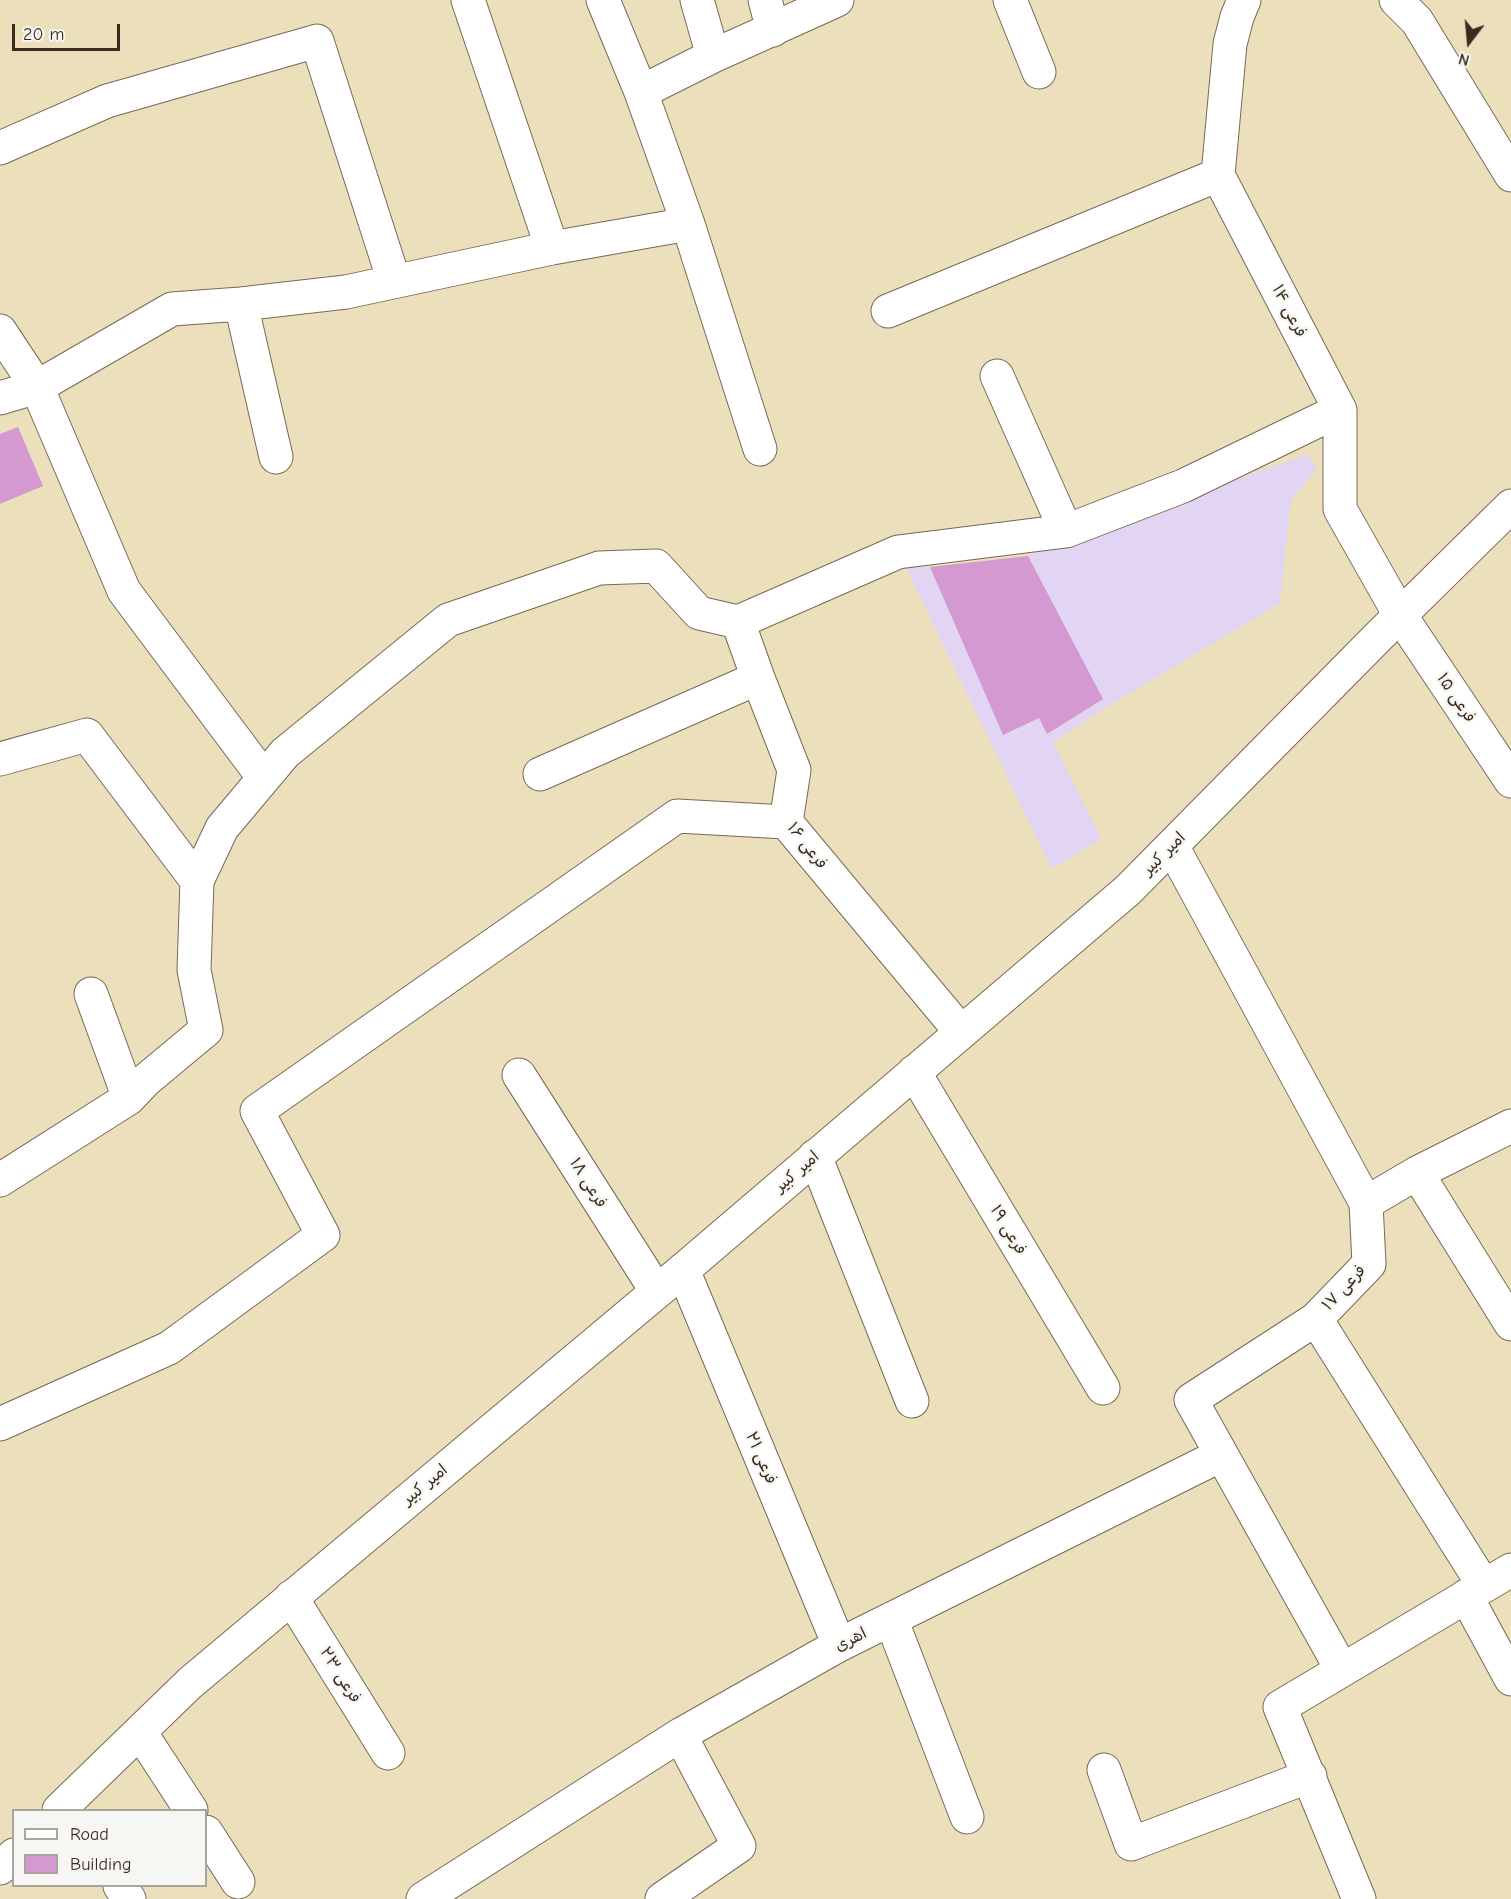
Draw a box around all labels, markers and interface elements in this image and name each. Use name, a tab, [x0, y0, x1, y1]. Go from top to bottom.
scale bar	[15, 12, 123, 50]
north arrow	[1439, 12, 1499, 72]
text: 20 m	[23, 24, 64, 45]
text: N	[1457, 49, 1472, 69]
street label: فرعی ۱۴	[1268, 282, 1310, 340]
street label: فرعی ۱۵	[1433, 670, 1479, 726]
street label: فرعی ۱۶	[783, 819, 831, 873]
street label: امیر کبیر	[1138, 828, 1190, 880]
street label: امیر کبیر	[771, 1147, 823, 1197]
street label: فرعی ۱۸	[565, 1154, 611, 1212]
street label: فرعی ۱۹	[986, 1202, 1030, 1258]
street label: فرعی ۱۷	[1318, 1261, 1370, 1315]
street label: فرعی ۲۱	[741, 1429, 781, 1487]
street label: امیر کبیر	[398, 1461, 452, 1509]
street label: اهری	[832, 1624, 870, 1656]
street label: فرعی ۲۳	[315, 1643, 365, 1707]
legend	[12, 1809, 207, 1887]
text: Road	[70, 1824, 109, 1845]
text: Building	[70, 1854, 132, 1875]

